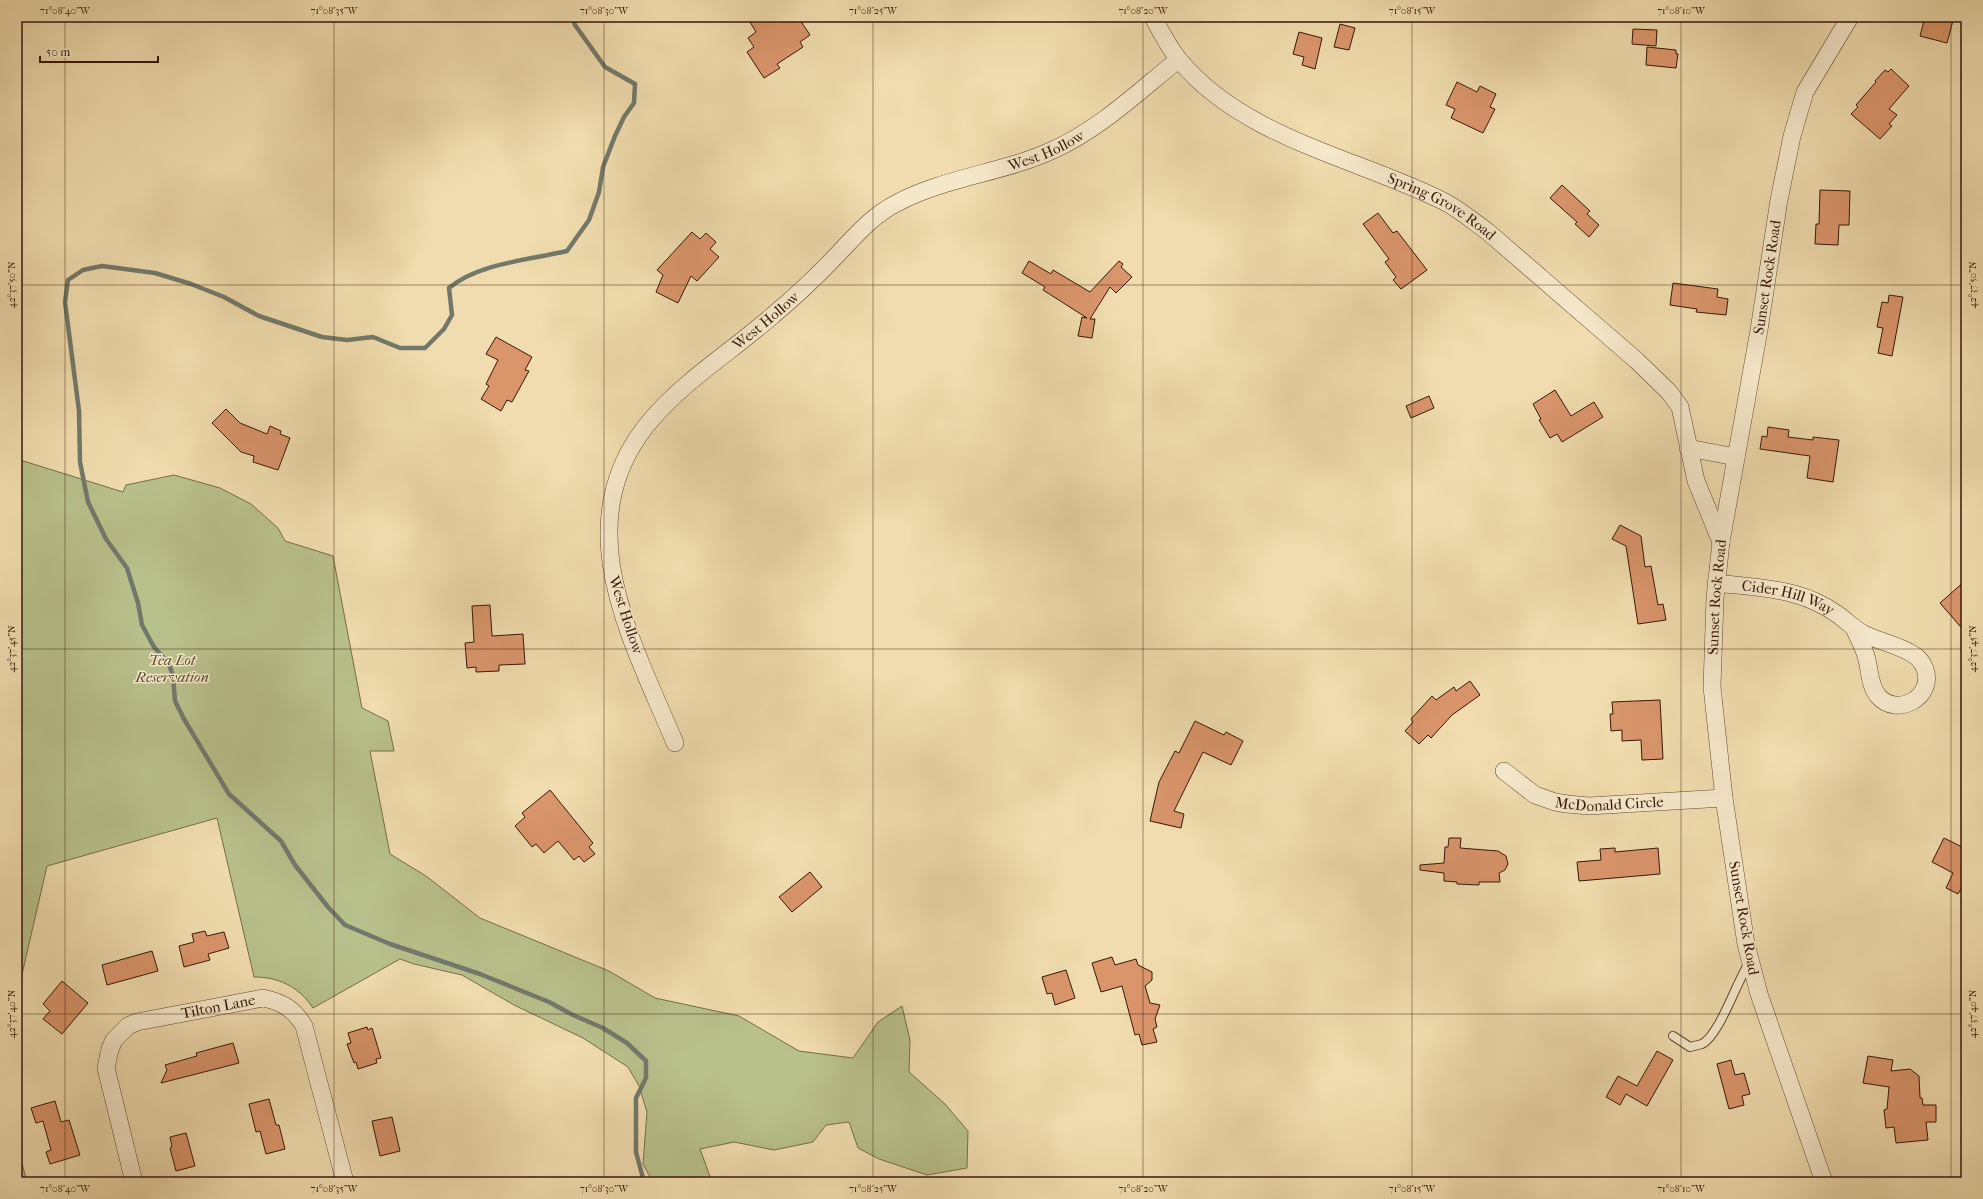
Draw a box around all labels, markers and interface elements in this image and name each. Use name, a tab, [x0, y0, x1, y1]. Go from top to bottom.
text: 71°08'40"W	[40, 5, 91, 17]
text: 71°08'35"W	[311, 5, 359, 17]
text: 71°08'30"W	[580, 5, 629, 17]
text: 71°08'25"W	[849, 5, 898, 17]
text: 71°08'20"W	[1118, 5, 1169, 17]
text: 71°08'15"W	[1389, 5, 1436, 17]
text: 71°08'10"W	[1657, 5, 1706, 17]
scale bar	[40, 38, 158, 64]
text: 50 m	[46, 45, 70, 59]
street label: West Hollow	[1005, 126, 1088, 175]
street label: Spring Grove Road	[1385, 169, 1500, 244]
street label: Sunset Rock Road	[1749, 218, 1785, 336]
text: 42°37'50"N	[6, 261, 18, 309]
text: 42°37'50"N	[1967, 261, 1979, 309]
street label: West Hollow	[728, 287, 803, 354]
street label: Sunset Rock Road	[1704, 538, 1730, 655]
street label: West Hollow	[605, 573, 647, 657]
street label: Cider Hill Way	[1741, 577, 1839, 620]
text: 42°37'45"N	[6, 625, 18, 673]
text: 42°37'45"N	[1967, 625, 1979, 673]
park label: Tea Lot Reservation	[134, 651, 209, 686]
street label: McDonald Circle	[1554, 793, 1665, 815]
street label: Sunset Rock Road	[1725, 860, 1763, 977]
text: 42°37'40"N	[6, 989, 18, 1038]
text: 42°37'40"N	[1967, 989, 1979, 1038]
street label: Tilton Lane	[180, 991, 257, 1022]
text: 71°08'40"W	[40, 1183, 91, 1195]
text: 71°08'35"W	[311, 1183, 359, 1195]
text: 71°08'30"W	[580, 1183, 629, 1195]
text: 71°08'25"W	[849, 1183, 898, 1195]
text: 71°08'20"W	[1118, 1183, 1169, 1195]
text: 71°08'15"W	[1389, 1183, 1436, 1195]
text: 71°08'10"W	[1657, 1183, 1706, 1195]

